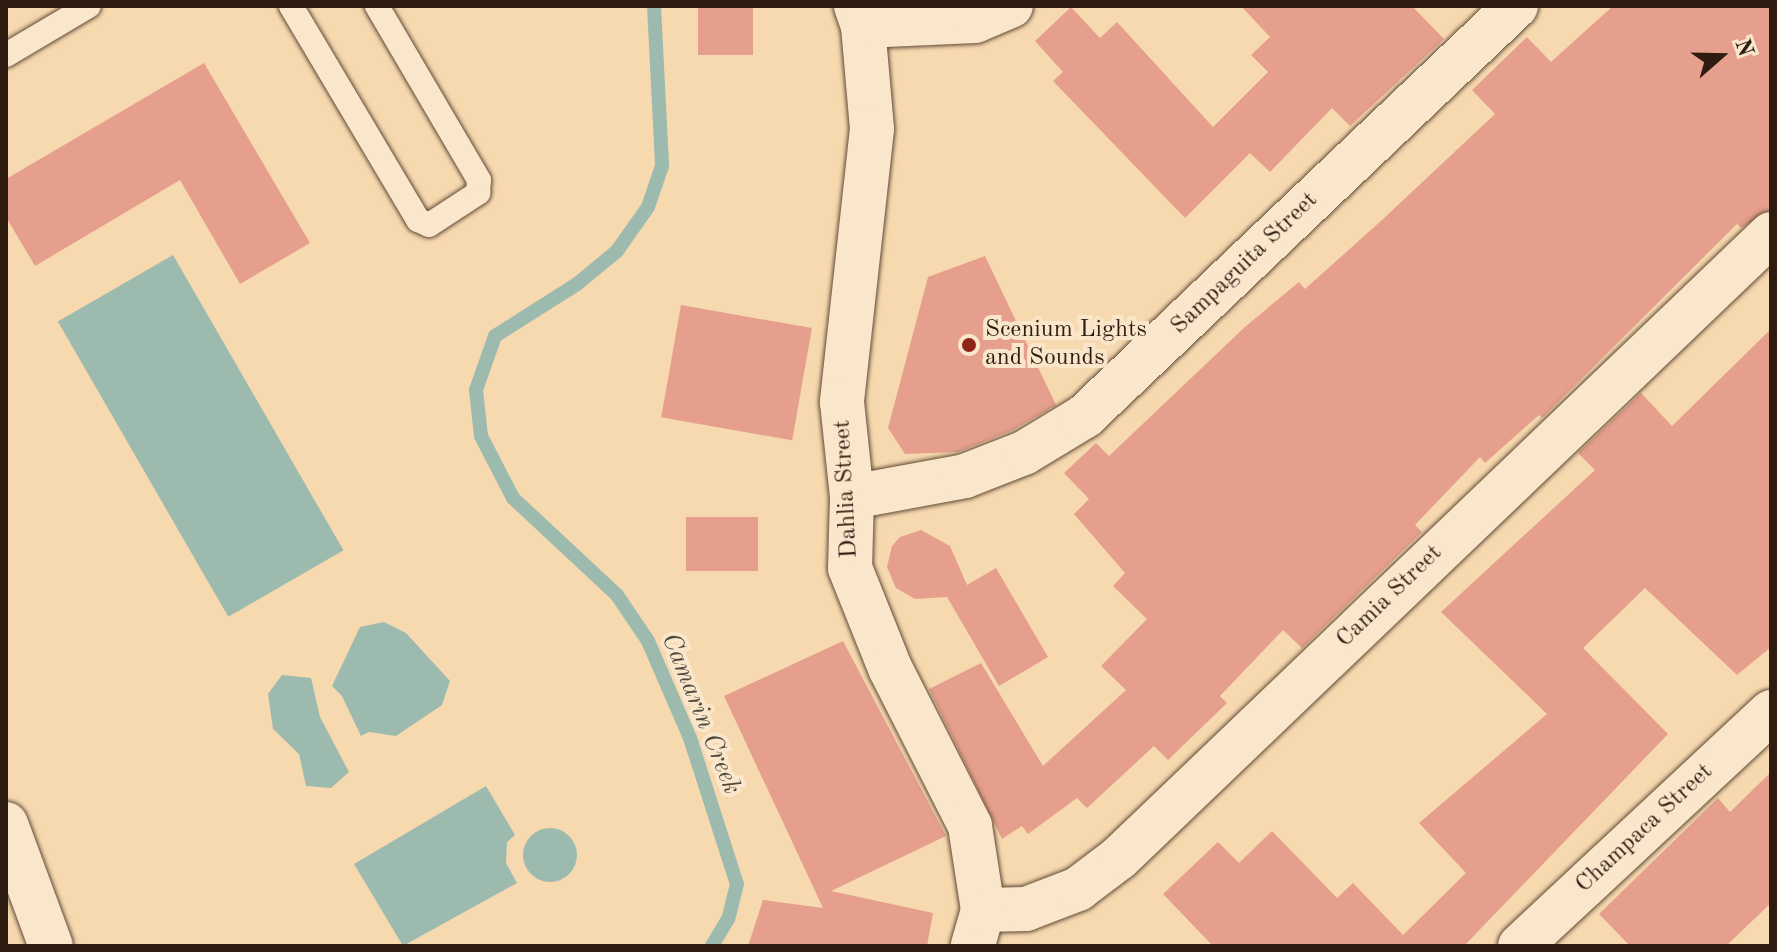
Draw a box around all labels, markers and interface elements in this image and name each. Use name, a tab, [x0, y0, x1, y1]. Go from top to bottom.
north arrow	[1681, 16, 1761, 96]
text: N	[1730, 36, 1757, 59]
street label: Sampaguita Street	[1166, 187, 1324, 341]
place label: Scenium Lights and Sounds	[985, 317, 1147, 373]
marker: Scenium Lights and Sounds	[960, 336, 978, 354]
street label: Dahlia Street	[829, 419, 865, 559]
street label: Camia Street	[1331, 540, 1449, 654]
water label: Camarin Creek	[654, 629, 746, 799]
street label: Champaca Street	[1570, 758, 1720, 900]

